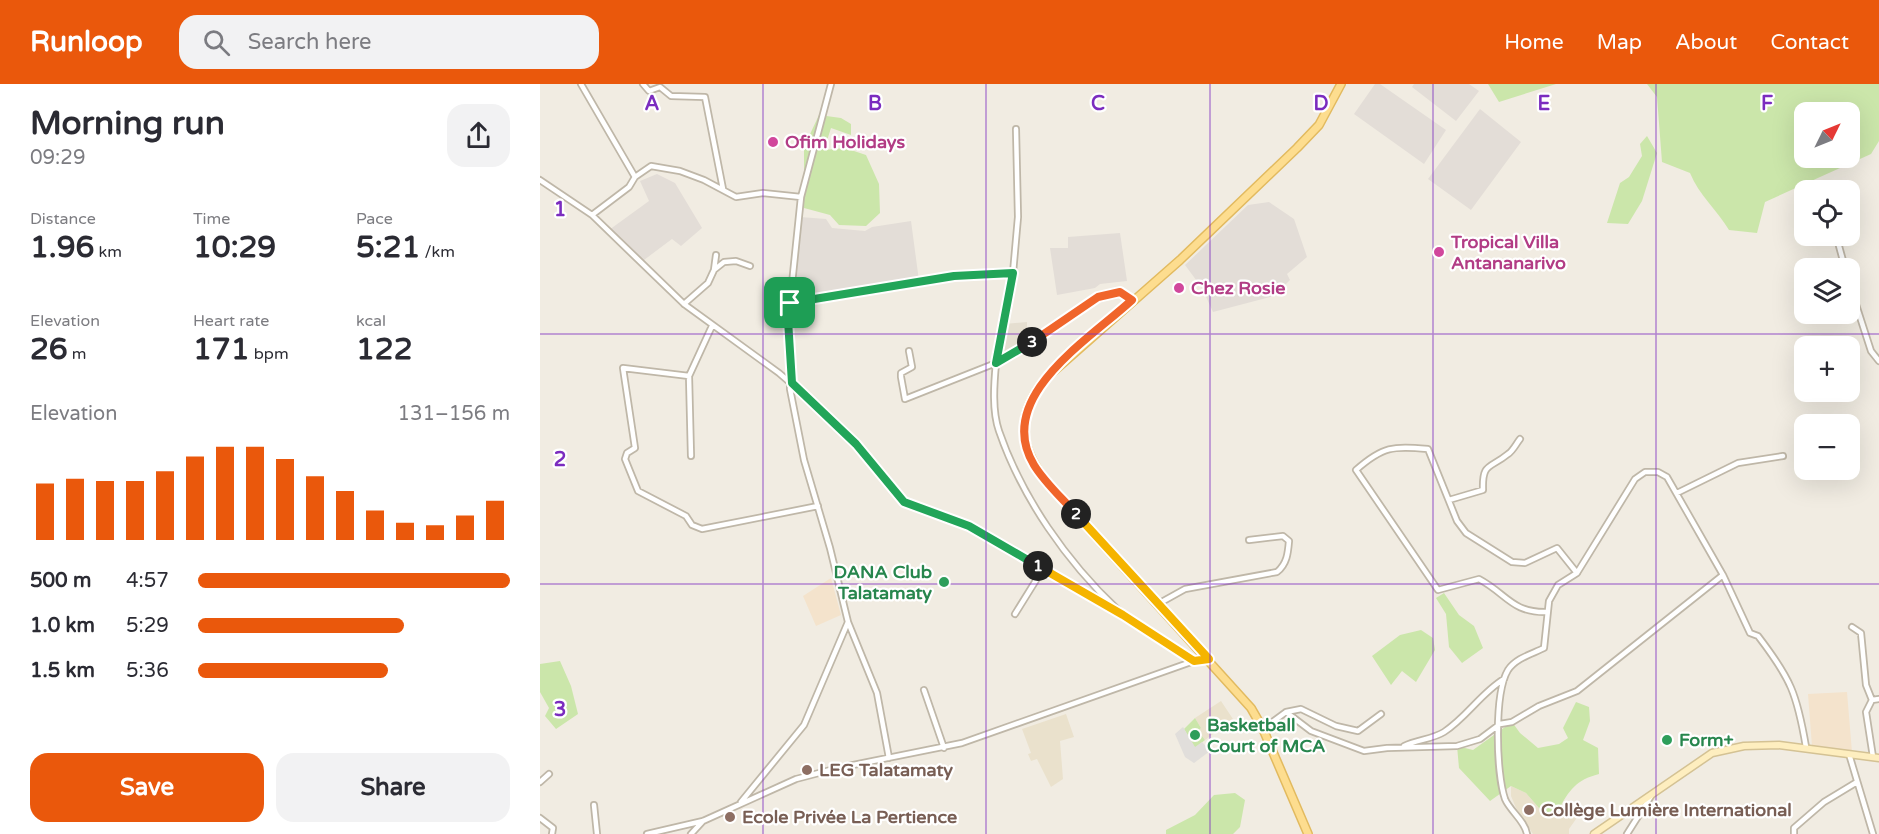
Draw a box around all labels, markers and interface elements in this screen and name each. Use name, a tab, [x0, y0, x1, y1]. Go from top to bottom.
search box	[179, 15, 599, 69]
text: Runloop	[30, 25, 143, 59]
icon: search	[200, 26, 233, 59]
text: Search here	[248, 29, 371, 55]
text: Home	[1504, 30, 1564, 55]
text: Map	[1597, 30, 1642, 55]
text: About	[1675, 30, 1737, 55]
text: Contact	[1770, 30, 1849, 55]
text: A	[645, 92, 660, 116]
text: B	[868, 92, 882, 116]
text: C	[1091, 92, 1105, 116]
text: D	[1313, 92, 1329, 116]
text: E	[1538, 92, 1551, 116]
text: F	[1761, 92, 1773, 116]
north arrow	[1794, 102, 1860, 168]
map controls	[1794, 102, 1860, 480]
text: Morning run	[30, 104, 225, 143]
button: share	[447, 104, 510, 167]
place label: Ofim Holidays	[785, 131, 906, 153]
marker: Ofim Holidays	[766, 135, 780, 149]
text: 09:29	[30, 146, 85, 170]
button: locate	[1794, 180, 1860, 246]
text: 1	[554, 198, 566, 222]
text: Distance	[30, 209, 96, 229]
text: Time	[193, 209, 230, 229]
text: Pace	[356, 209, 393, 229]
text: 1.96	[30, 229, 94, 266]
text: 10:29	[193, 229, 276, 266]
text: 5:21	[356, 229, 420, 266]
place label: Tropical Villa Antananarivo	[1450, 231, 1566, 274]
text: km	[94, 242, 122, 262]
text: /km	[420, 242, 455, 262]
marker: Tropical Villa Antananarivo	[1432, 245, 1446, 259]
button: layers	[1794, 258, 1860, 324]
pin	[764, 277, 815, 328]
place label: Chez Rosie	[1191, 277, 1285, 299]
marker: Chez Rosie	[1172, 281, 1186, 295]
icon: arrive	[773, 286, 806, 319]
text: Elevation	[30, 311, 100, 331]
text: Heart rate	[193, 311, 269, 331]
text: kcal	[356, 311, 386, 331]
pin: 3	[1017, 327, 1047, 357]
text: 26	[30, 331, 68, 368]
text: 171	[193, 331, 250, 368]
text: 122	[356, 331, 413, 368]
text: 3	[1027, 332, 1037, 352]
button: +	[1794, 336, 1860, 402]
text: m	[68, 344, 87, 364]
text: bpm	[250, 344, 289, 364]
text: Elevation	[30, 402, 117, 426]
text: 131–156 m	[397, 402, 510, 426]
button: −	[1794, 414, 1860, 480]
text: 2	[554, 448, 566, 472]
pin: 2	[1061, 499, 1091, 529]
text: 2	[1071, 504, 1081, 524]
pin: 1	[1023, 551, 1053, 581]
text: 1	[1033, 556, 1043, 576]
place label: DANA Club Talatamaty	[833, 561, 932, 604]
text: 500 m	[30, 569, 91, 593]
text: 4:57	[126, 569, 169, 593]
marker: DANA Club Talatamaty	[937, 575, 951, 589]
text: 1.0 km	[30, 614, 95, 638]
text: 5:29	[126, 614, 169, 638]
text: 1.5 km	[30, 659, 95, 683]
text: 5:36	[126, 659, 169, 683]
text: 3	[554, 698, 566, 722]
place label: Basketball Court of MCA	[1207, 714, 1325, 757]
marker: Basketball Court of MCA	[1188, 728, 1202, 742]
place label: Form+	[1679, 729, 1734, 751]
marker: Form+	[1660, 733, 1674, 747]
button: Save	[30, 753, 264, 822]
button: Share	[276, 753, 510, 822]
place label: LEG Talatamaty	[819, 759, 953, 781]
marker: LEG Talatamaty	[800, 763, 814, 777]
place label: Collège Lumière International	[1541, 799, 1792, 821]
marker: Collège Lumière International	[1522, 803, 1536, 817]
place label: Ecole Privée La Pertience	[742, 806, 957, 828]
marker: Ecole Privée La Pertience	[723, 810, 737, 824]

